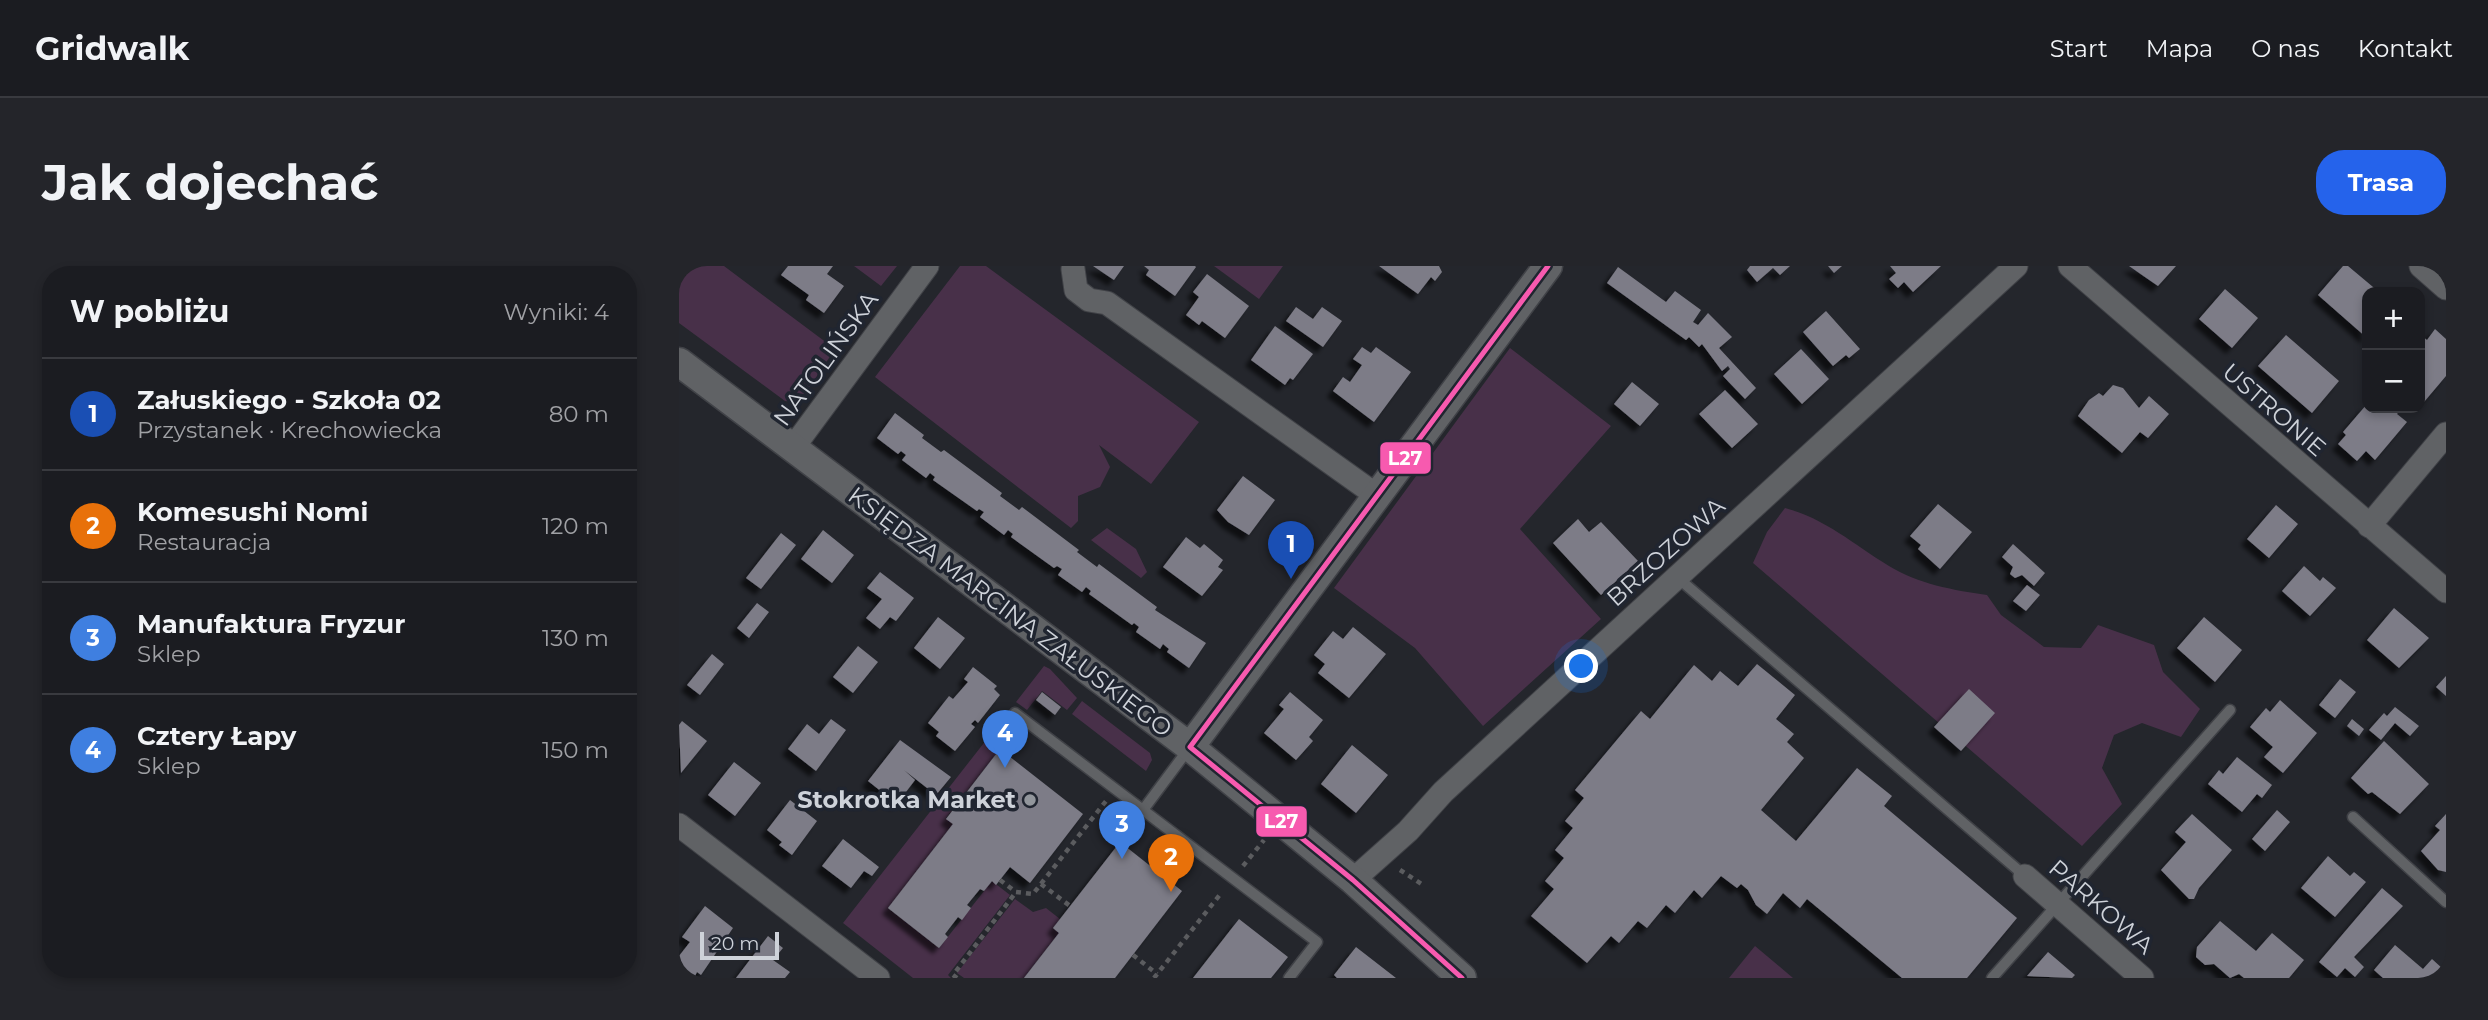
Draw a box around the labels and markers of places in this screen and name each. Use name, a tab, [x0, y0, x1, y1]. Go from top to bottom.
pin: 1	[1268, 521, 1314, 579]
pin: 4	[982, 710, 1028, 768]
place label: Stokrotka Market	[797, 785, 1017, 814]
marker: Stokrotka Market	[1022, 792, 1038, 808]
pin: 3	[1099, 801, 1145, 859]
pin: 2	[1148, 834, 1194, 892]

